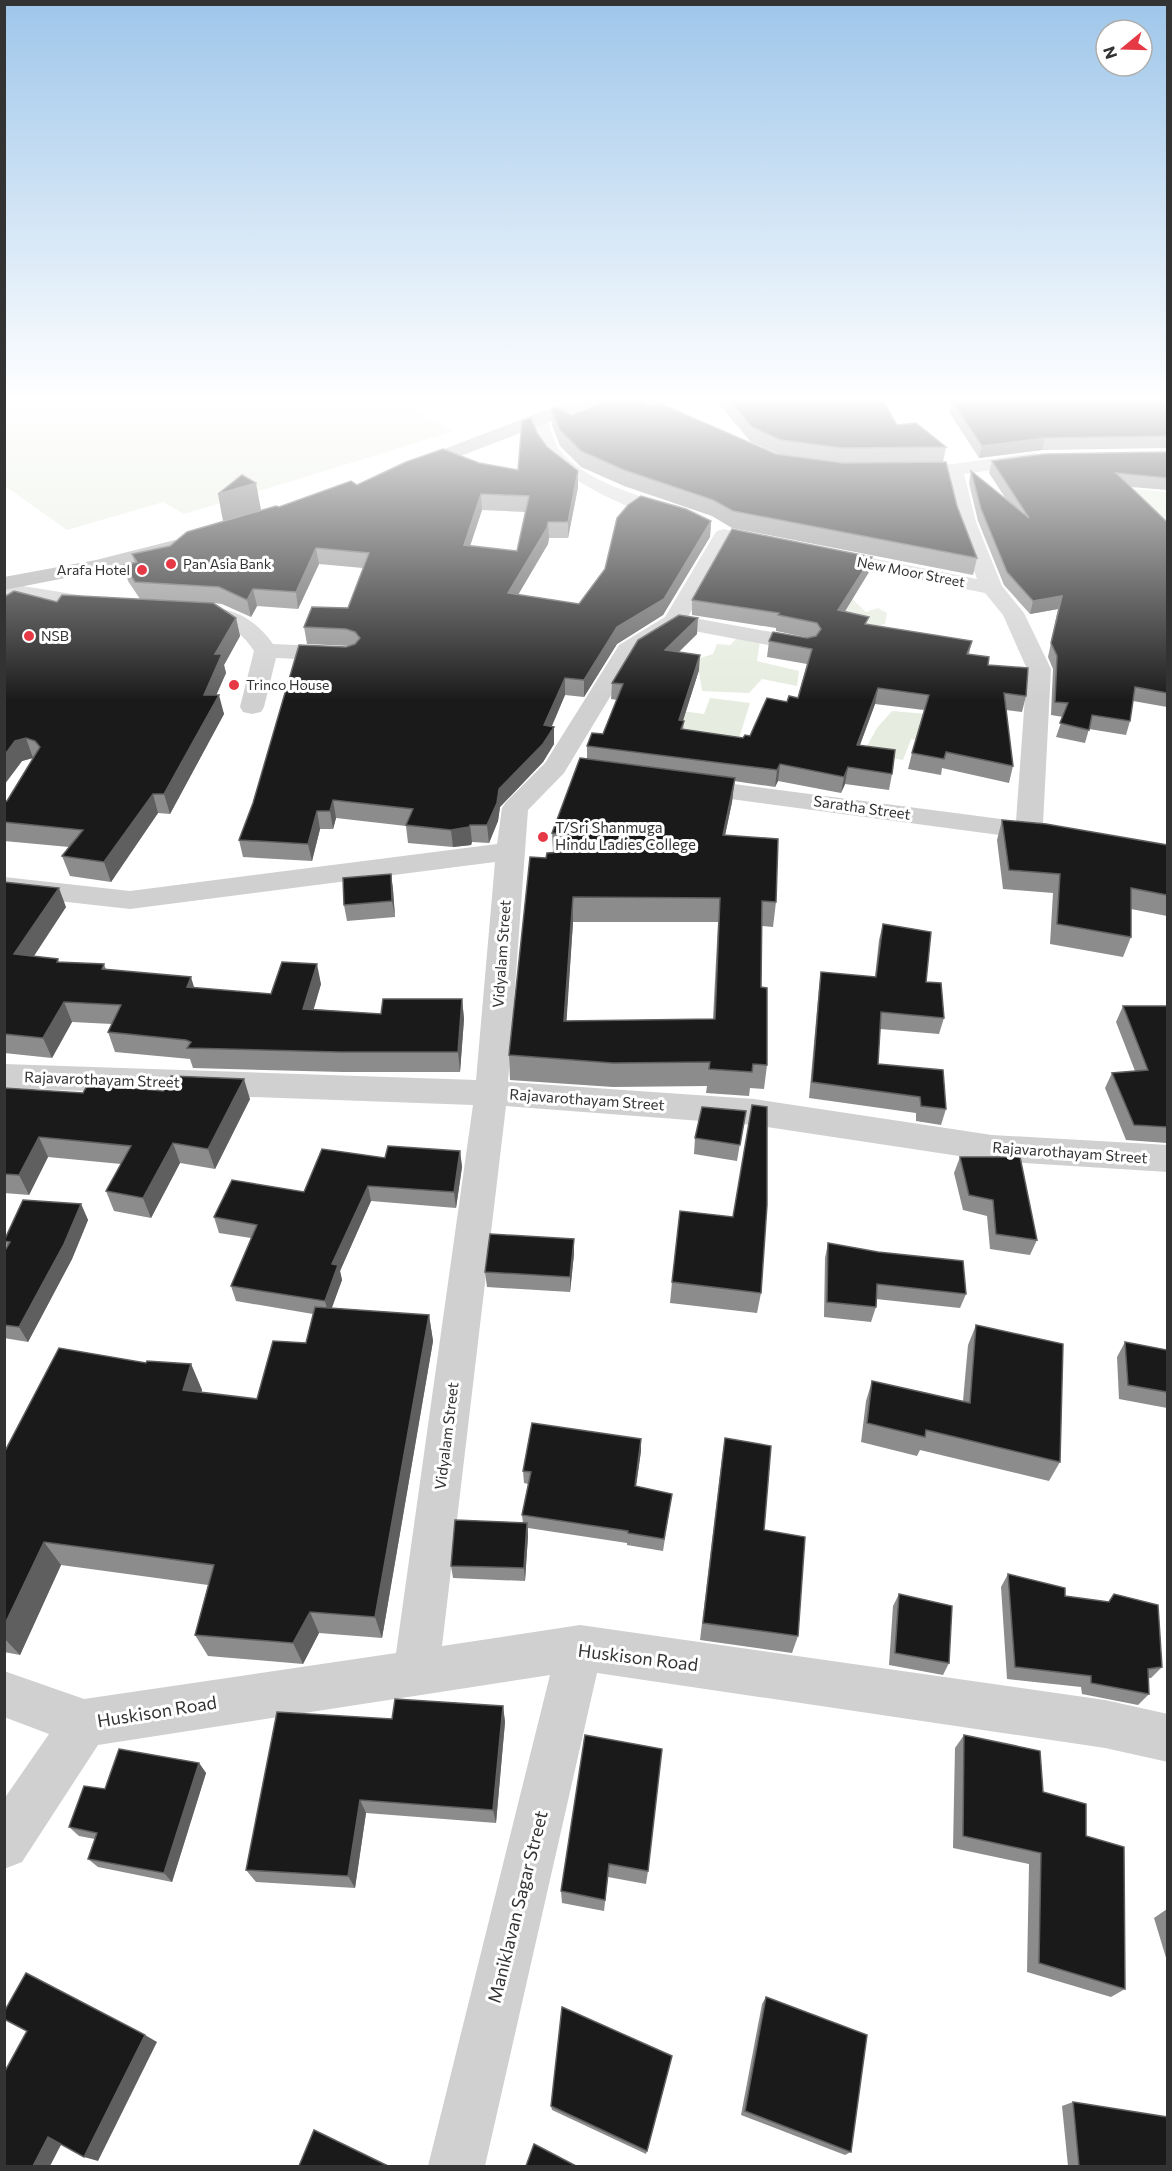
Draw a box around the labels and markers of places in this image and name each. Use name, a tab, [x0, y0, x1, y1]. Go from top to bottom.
place label: Pan Asia Bank	[183, 555, 272, 572]
marker: Pan Asia Bank	[164, 557, 178, 571]
place label: Arafa Hotel	[57, 561, 130, 578]
marker: Arafa Hotel	[135, 563, 149, 577]
place label: NSB	[41, 627, 69, 644]
marker: NSB	[22, 629, 36, 643]
place label: Trinco House	[246, 676, 329, 693]
marker: Trinco House	[227, 678, 241, 692]
place label: T/Sri Shanmuga Hindu Ladies College	[555, 818, 696, 853]
marker: T/Sri Shanmuga Hindu Ladies College	[536, 830, 550, 844]

